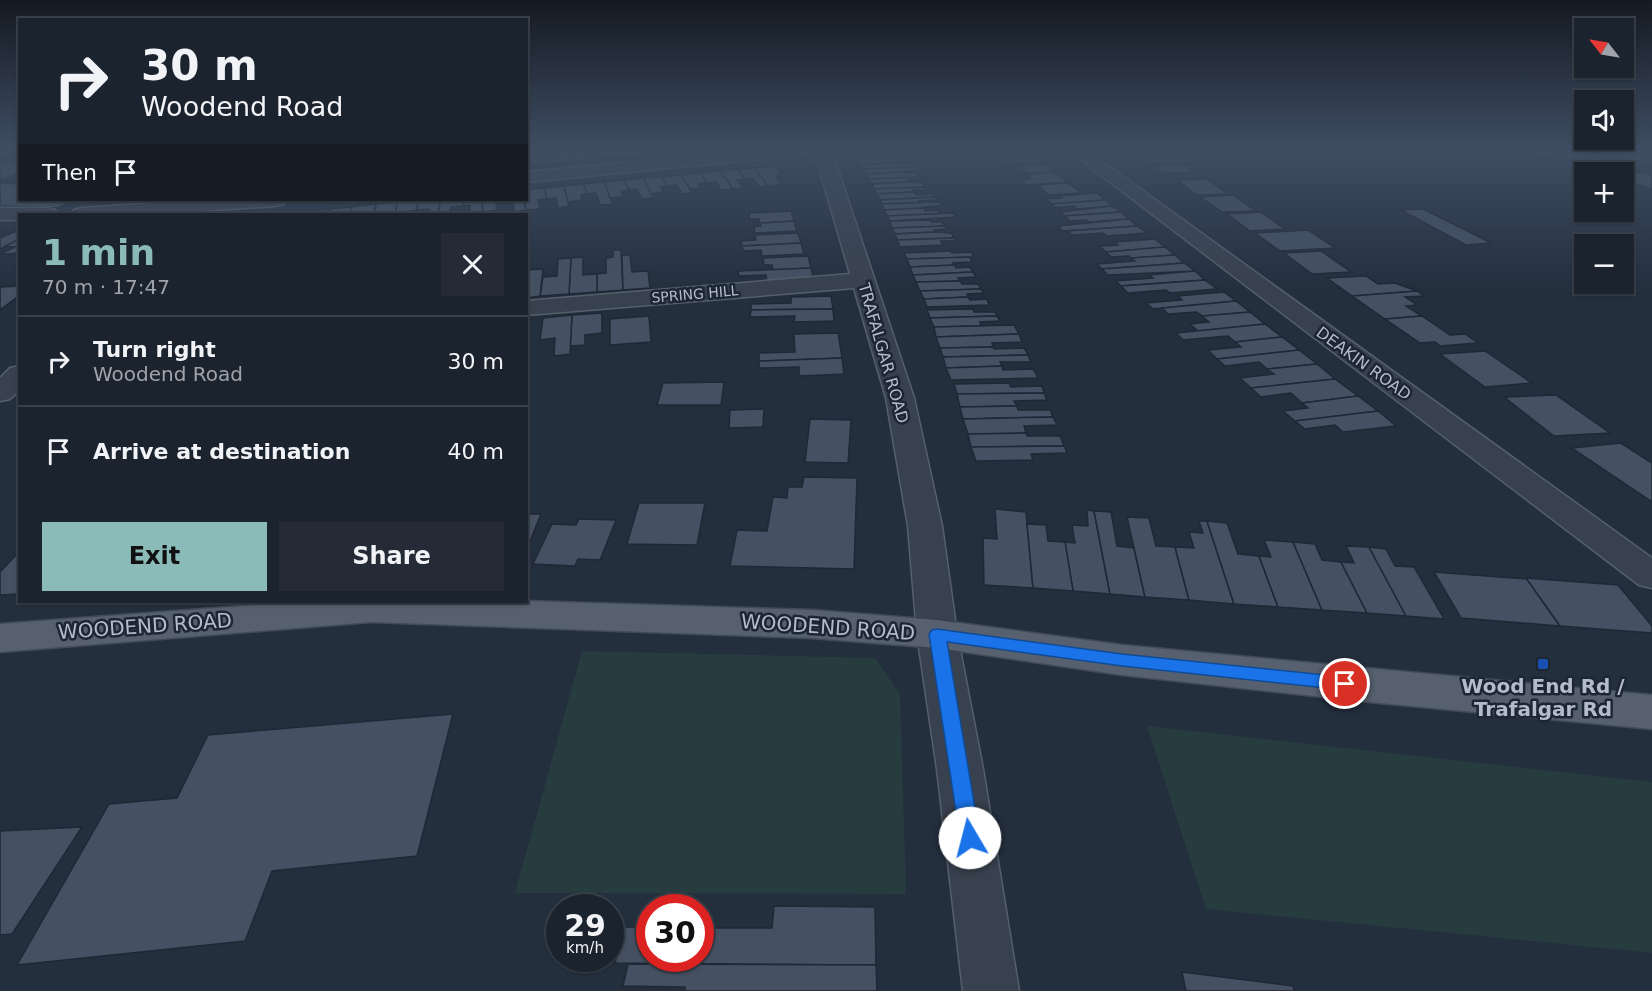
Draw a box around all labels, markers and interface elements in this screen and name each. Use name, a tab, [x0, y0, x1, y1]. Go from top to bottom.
north arrow	[1574, 18, 1634, 78]
map controls	[1574, 18, 1634, 294]
text: 30 m	[141, 41, 258, 90]
icon: right	[42, 42, 120, 120]
button: sound	[1574, 90, 1634, 150]
text: Woodend Road	[141, 91, 344, 122]
icon: arrive	[109, 156, 142, 189]
text: Then	[42, 160, 97, 185]
button: +	[1574, 162, 1634, 222]
text: 1 min	[42, 232, 155, 273]
button: close	[441, 233, 504, 296]
button: −	[1574, 234, 1634, 294]
text: 70 m · 17:47	[42, 275, 170, 299]
street label: TRAFALGAR ROAD	[854, 280, 913, 425]
street label: SPRING HILL	[651, 282, 739, 306]
street label: DEAKIN ROAD	[1313, 323, 1415, 404]
text: Turn right	[93, 337, 216, 362]
icon: right	[42, 345, 75, 378]
text: 30 m	[448, 349, 504, 374]
text: Woodend Road	[93, 362, 243, 386]
icon: arrive	[42, 435, 75, 468]
text: Arrive at destination	[93, 439, 350, 464]
text: 40 m	[448, 439, 504, 464]
button: Exit	[42, 522, 267, 591]
button: Share	[279, 522, 504, 591]
street label: WOODEND ROAD	[57, 608, 233, 644]
street label: WOODEND ROAD	[740, 609, 916, 645]
marker: Wood End Rd / Trafalgar Rd	[1536, 657, 1550, 671]
pin	[1319, 658, 1370, 709]
icon: arrive	[1328, 667, 1361, 700]
place label: Wood End Rd / Trafalgar Rd	[1461, 674, 1625, 721]
position arrow	[938, 806, 1002, 870]
speed limit sign: 30	[636, 894, 714, 972]
text: 29	[564, 908, 606, 943]
text: km/h	[566, 939, 604, 957]

